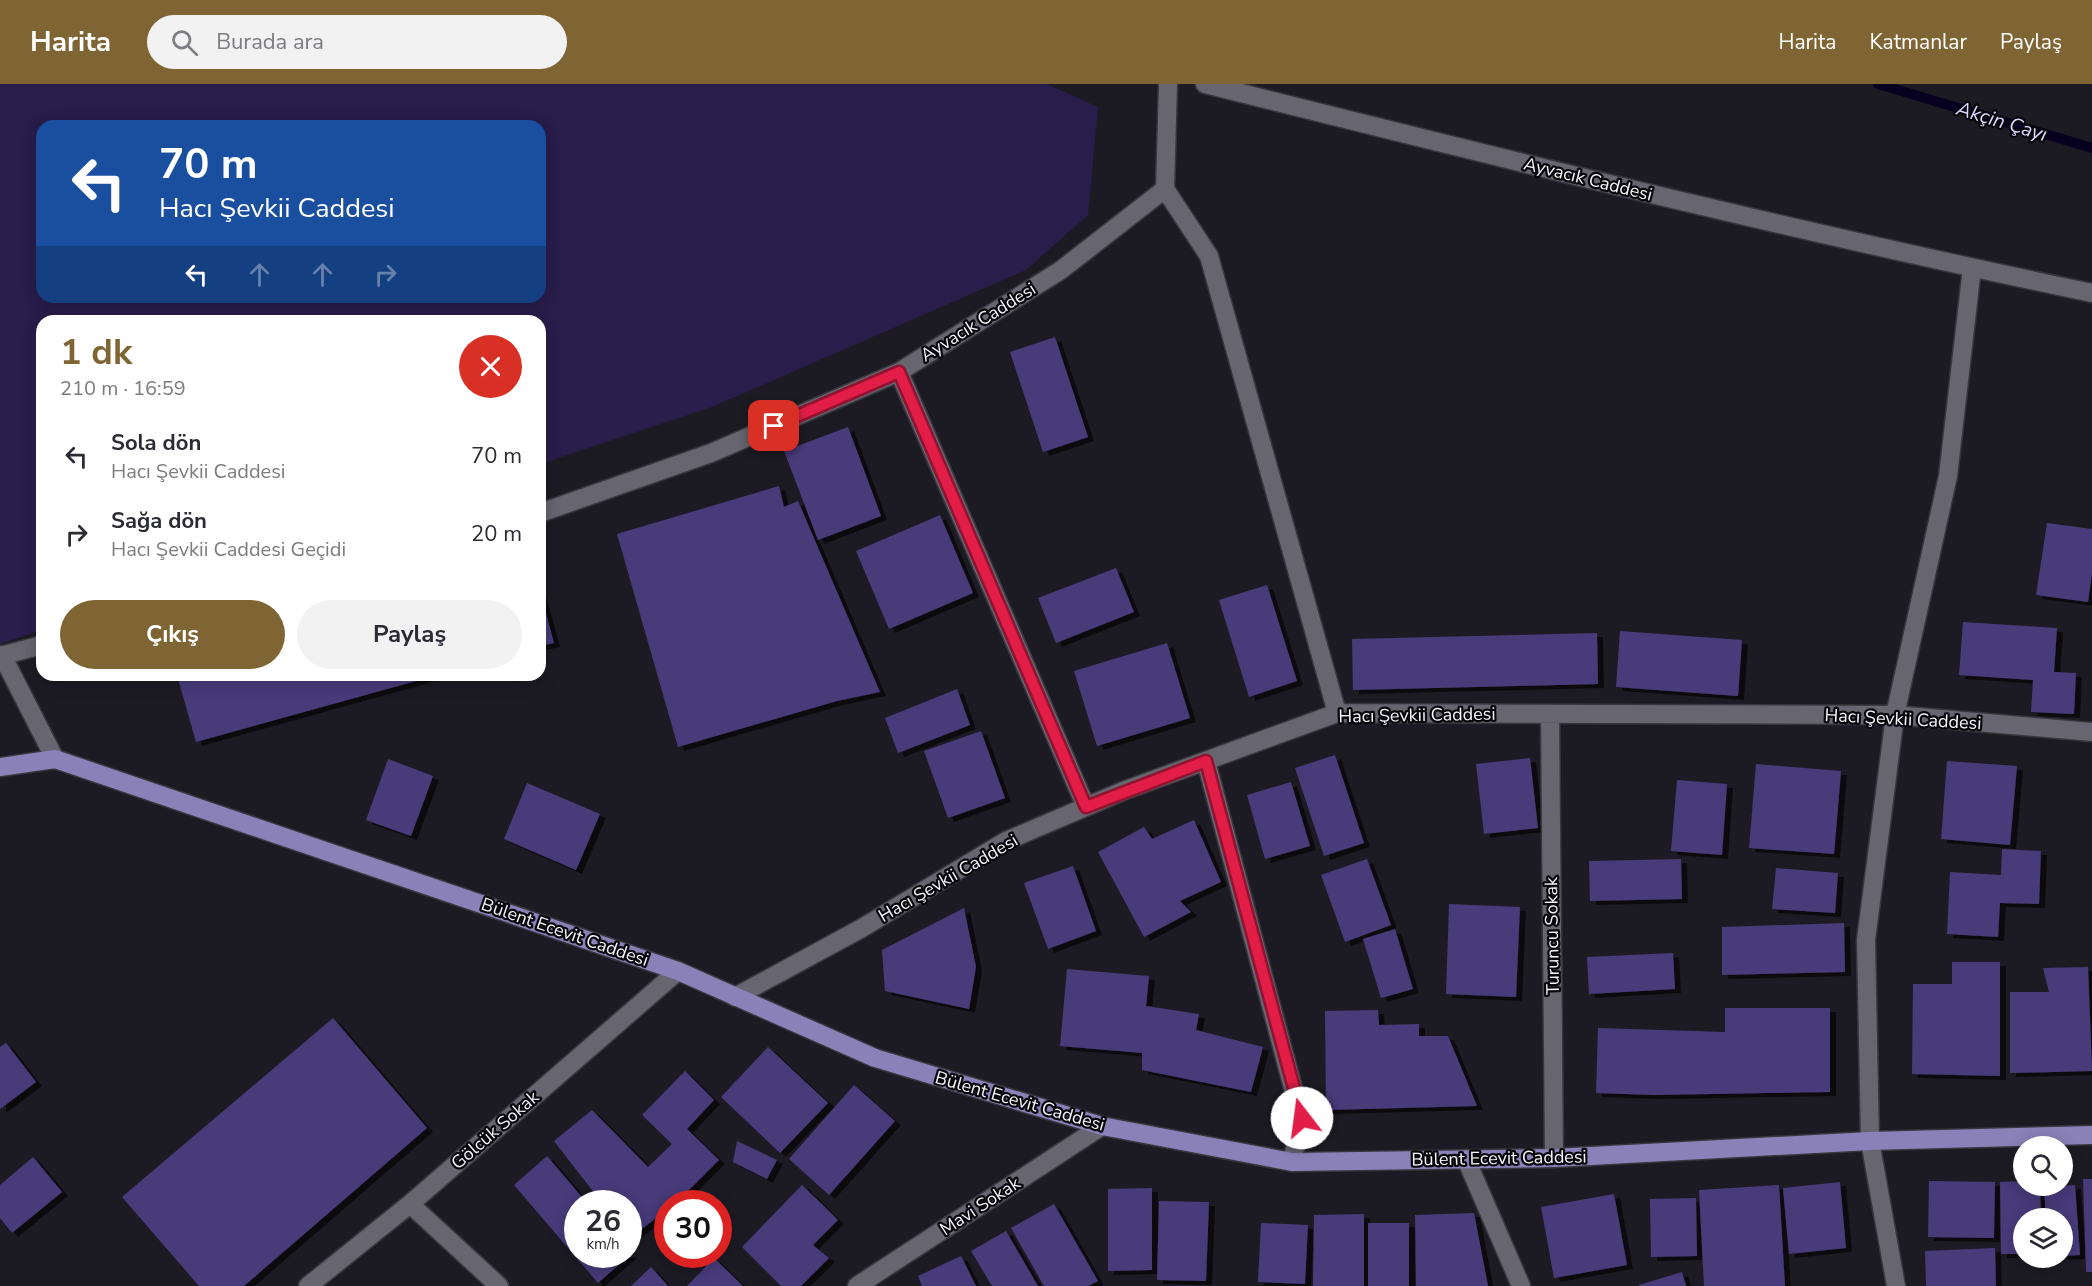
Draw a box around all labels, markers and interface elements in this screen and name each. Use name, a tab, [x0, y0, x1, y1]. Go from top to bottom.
search box	[147, 15, 567, 69]
text: Harita	[30, 23, 111, 61]
icon: search	[168, 26, 201, 59]
text: Burada ara	[216, 27, 324, 57]
text: Harita	[1778, 28, 1836, 56]
text: Katmanlar	[1869, 28, 1967, 56]
text: Paylaş	[2000, 28, 2062, 56]
water label: Akçin Çayı	[1952, 95, 2050, 148]
text: 70 m	[159, 136, 258, 193]
icon: left	[60, 144, 138, 222]
street label: Ayvacık Caddesi	[1521, 151, 1655, 207]
text: Hacı Şevkii Caddesi	[159, 190, 395, 227]
icon: left	[180, 258, 213, 291]
icon: ahead	[243, 258, 276, 291]
icon: ahead	[306, 258, 339, 291]
icon: right	[369, 258, 402, 291]
street label: Ayvacık Caddesi	[916, 277, 1040, 367]
text: 1 dk	[60, 328, 132, 377]
button: close	[459, 335, 522, 398]
text: 210 m · 16:59	[60, 375, 186, 402]
pin	[748, 400, 799, 451]
icon: arrive	[757, 409, 790, 442]
text: Sola dön	[111, 428, 201, 458]
icon: left	[60, 440, 93, 473]
text: 70 m	[471, 441, 522, 471]
text: Hacı Şevkii Caddesi	[111, 458, 286, 485]
text: Sağa dön	[111, 506, 207, 536]
icon: right	[60, 518, 93, 551]
text: 20 m	[471, 519, 522, 549]
text: Hacı Şevkii Caddesi Geçidi	[111, 536, 346, 563]
button: Çıkış	[60, 600, 285, 669]
button: Paylaş	[297, 600, 522, 669]
street label: Hacı Şevkii Caddesi	[1338, 702, 1496, 728]
street label: Hacı Şevkii Caddesi	[1824, 703, 1982, 735]
street label: Hacı Şevkii Caddesi	[874, 828, 1022, 928]
street label: Turuncu Sokak	[1539, 876, 1565, 995]
street label: Bülent Ecevit Caddesi	[478, 892, 652, 972]
street label: Bülent Ecevit Caddesi	[932, 1065, 1108, 1137]
street label: Gölcük Sokak	[446, 1085, 545, 1175]
position arrow	[1270, 1086, 1334, 1150]
map controls	[2013, 1136, 2073, 1268]
button: search	[2013, 1136, 2073, 1196]
street label: Bülent Ecevit Caddesi	[1411, 1144, 1587, 1172]
street label: Mavi Sokak	[935, 1170, 1026, 1241]
speed limit sign: 30	[654, 1190, 732, 1268]
text: 26	[585, 1201, 621, 1242]
button: layers	[2013, 1208, 2073, 1268]
text: km/h	[586, 1234, 620, 1254]

